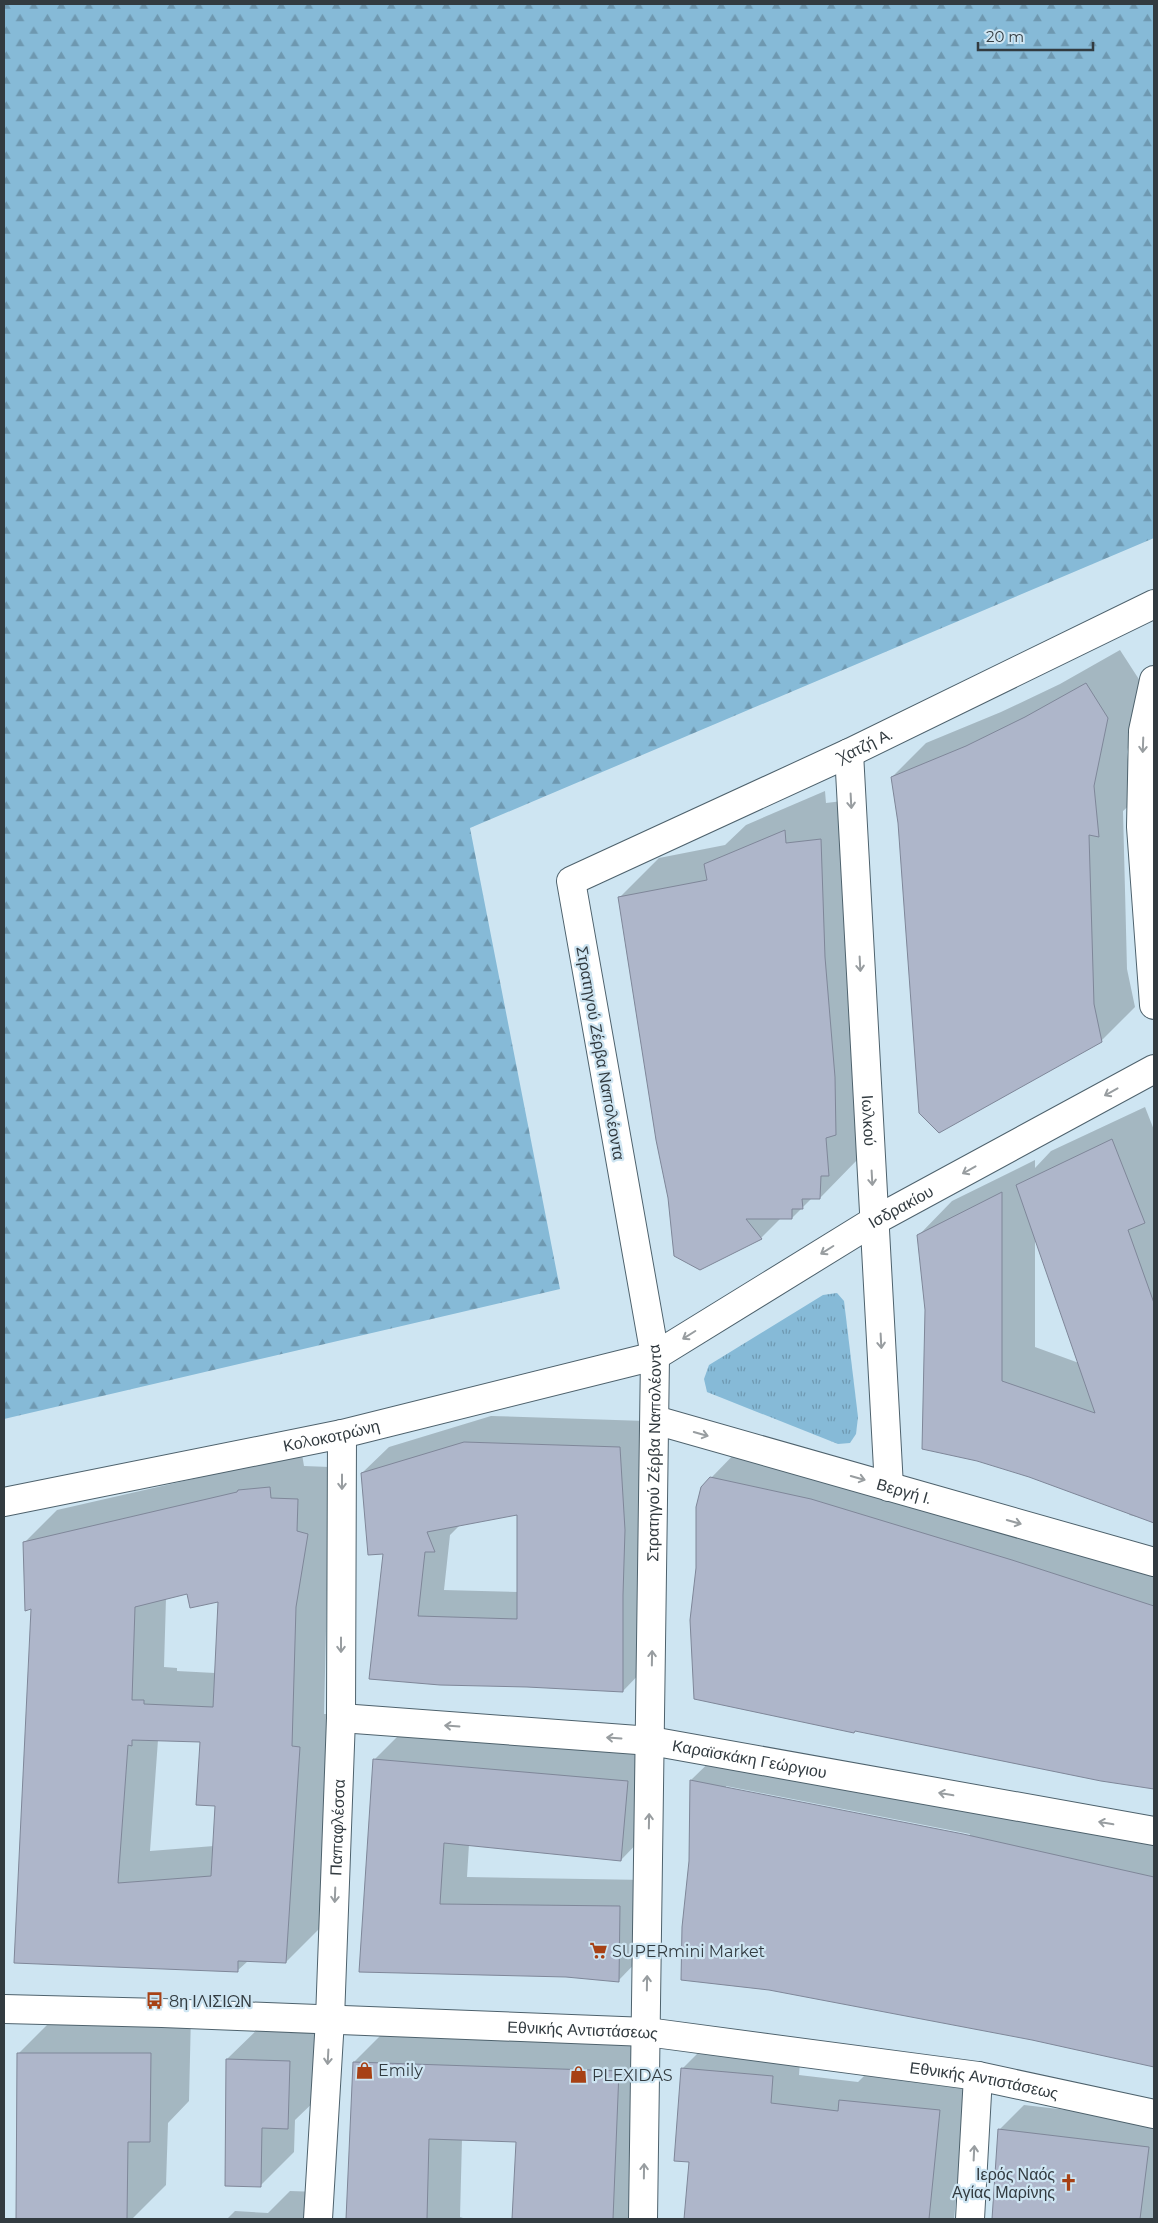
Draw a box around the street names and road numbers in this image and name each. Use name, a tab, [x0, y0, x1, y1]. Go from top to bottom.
street label: Χατζή Α.	[833, 724, 895, 768]
street label: Στρατηγού Ζέρβα Ναπολέοντα	[572, 945, 629, 1161]
street label: Ιωλκού	[858, 1094, 879, 1147]
street label: Ισδρακίου	[865, 1182, 937, 1232]
street label: Στρατηγού Ζέρβα Ναπολέοντα	[643, 1343, 665, 1562]
street label: Κολοκοτρώνη	[281, 1416, 382, 1456]
street label: Βεργή Ι.	[874, 1475, 933, 1508]
street label: Καραϊσκάκη Γεώργιου	[671, 1736, 828, 1782]
street label: Παπαφλέσσα	[326, 1779, 349, 1876]
street label: Εθνικής Αντιστάσεως	[507, 2018, 659, 2043]
street label: Εθνικής Αντιστάσεως	[909, 2058, 1060, 2103]

